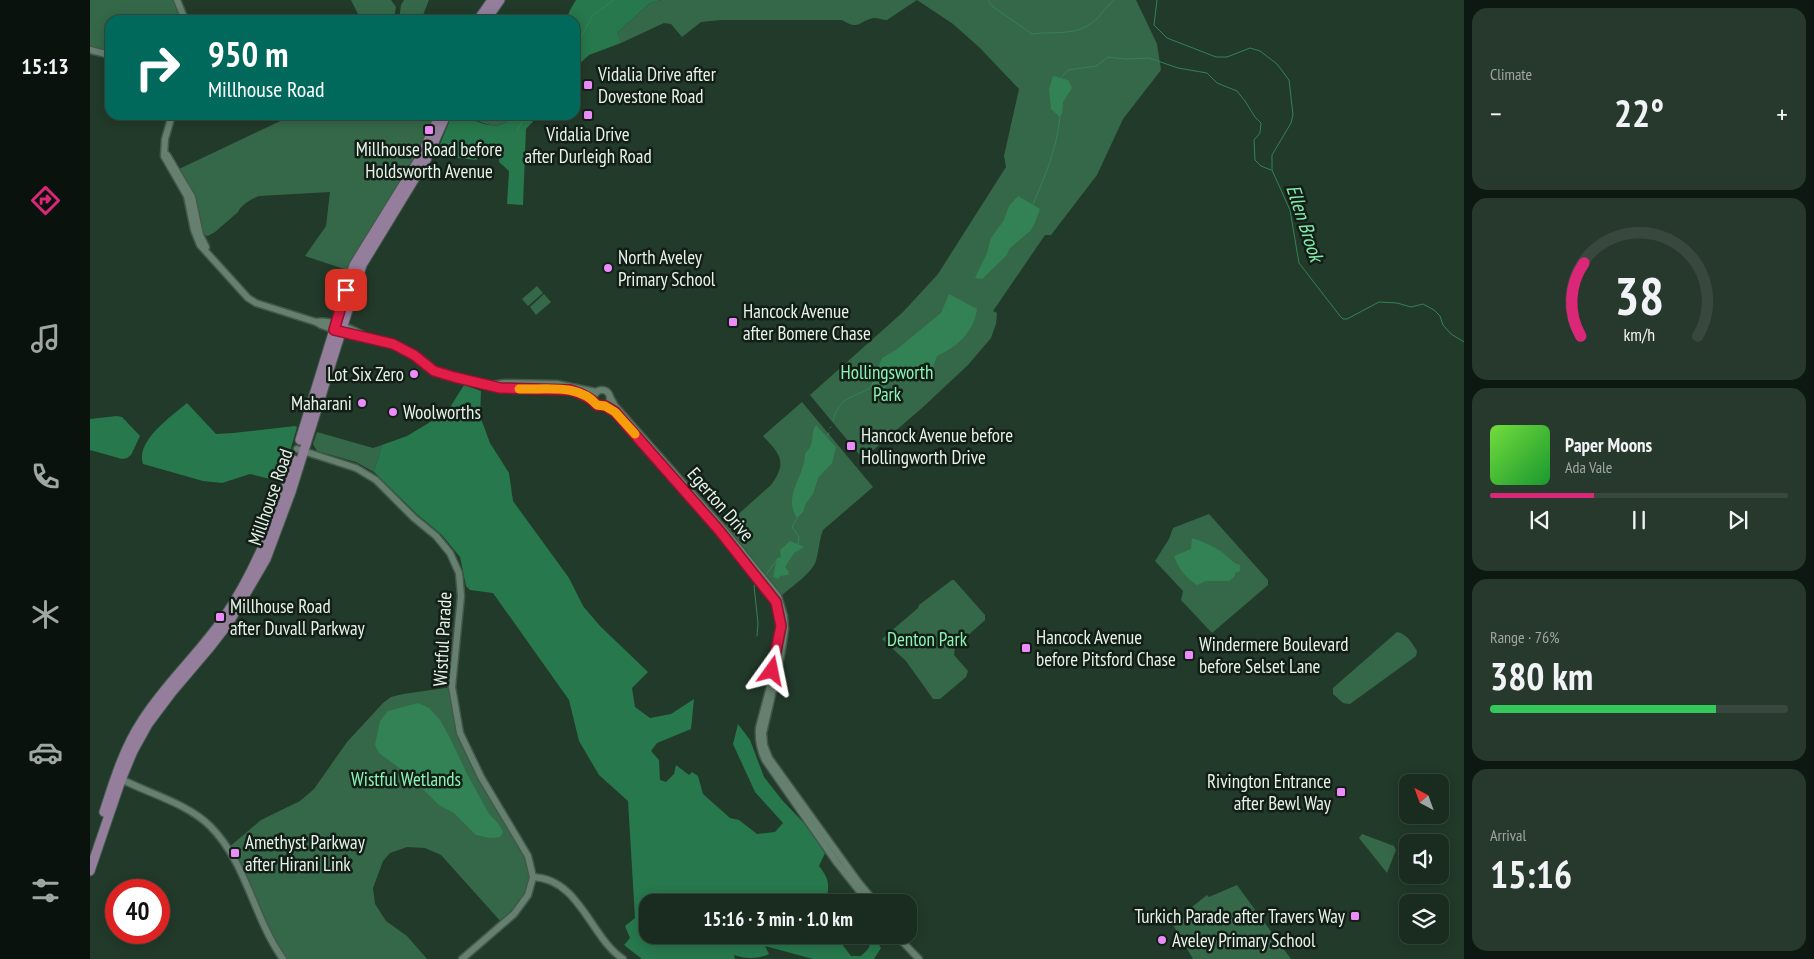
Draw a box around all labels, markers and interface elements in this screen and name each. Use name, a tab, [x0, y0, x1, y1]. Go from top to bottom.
text: 950 m	[208, 31, 289, 77]
icon: right	[125, 35, 190, 100]
text: 15:13	[21, 52, 69, 80]
place label: Vidalia Drive after Dovestone Road	[597, 62, 717, 108]
text: Climate	[1490, 64, 1532, 84]
text: Millhouse Road	[208, 75, 325, 103]
marker: Vidalia Drive after Dovestone Road	[582, 79, 594, 91]
text: 22°	[1614, 88, 1664, 137]
text: −	[1490, 95, 1502, 132]
text: +	[1776, 95, 1788, 132]
marker: Vidalia Drive after Durleigh Road	[582, 109, 594, 121]
place label: Vidalia Drive after Durleigh Road	[524, 122, 652, 168]
marker: Millhouse Road before Holdsworth Avenue	[423, 124, 435, 136]
place label: Millhouse Road before Holdsworth Avenue	[356, 137, 503, 183]
water label: Ellen Brook	[1280, 181, 1330, 267]
icon: directions	[28, 183, 63, 218]
place label: North Aveley Primary School	[618, 245, 716, 291]
marker: North Aveley Primary School	[602, 262, 614, 274]
text: 38	[1614, 262, 1664, 329]
pin	[325, 269, 367, 311]
icon: arrive	[332, 276, 360, 304]
place label: Hancock Avenue after Bomere Chase	[743, 299, 871, 345]
marker: Hancock Avenue after Bomere Chase	[727, 316, 739, 328]
icon: music	[28, 321, 63, 356]
text: km/h	[1623, 323, 1655, 346]
park label: Hollingsworth Park	[841, 360, 933, 406]
place label: Lot Six Zero	[327, 362, 404, 386]
marker: Lot Six Zero	[408, 368, 420, 380]
place label: Maharani	[291, 391, 352, 415]
marker: Maharani	[356, 397, 368, 409]
place label: Woolworths	[403, 400, 481, 424]
marker: Woolworths	[387, 406, 399, 418]
place label: Hancock Avenue before Hollingworth Drive	[861, 423, 1013, 469]
text: Paper Moons	[1565, 433, 1652, 457]
marker: Hancock Avenue before Hollingworth Drive	[845, 440, 857, 452]
street label: Millhouse Road	[242, 446, 298, 548]
text: Ada Vale	[1565, 457, 1612, 477]
icon: phone	[28, 459, 63, 494]
street label: Egerton Drive	[682, 462, 760, 546]
icon: previous	[1526, 506, 1554, 534]
icon: pause	[1625, 506, 1653, 534]
icon: next	[1724, 506, 1752, 534]
street label: Wistful Parade	[428, 591, 456, 687]
place label: Millhouse Road after Duvall Parkway	[230, 594, 366, 640]
icon: climate	[28, 597, 63, 632]
marker: Millhouse Road after Duvall Parkway	[214, 611, 226, 623]
place label: Hancock Avenue before Pitsford Chase	[1036, 625, 1176, 671]
park label: Denton Park	[887, 627, 968, 651]
text: Range · 76%	[1490, 627, 1559, 647]
place label: Windermere Boulevard before Selset Lane	[1199, 632, 1349, 678]
marker: Hancock Avenue before Pitsford Chase	[1020, 642, 1032, 654]
position arrow	[745, 644, 797, 696]
marker: Windermere Boulevard before Selset Lane	[1183, 649, 1195, 661]
text: 380 km	[1490, 651, 1593, 700]
icon: car	[28, 735, 63, 770]
park label: Wistful Wetlands	[351, 767, 461, 791]
place label: Rivington Entrance after Bewl Way	[1207, 769, 1332, 815]
north arrow	[1399, 774, 1449, 824]
map controls	[1399, 774, 1449, 944]
marker: Rivington Entrance after Bewl Way	[1335, 786, 1347, 798]
text: Arrival	[1490, 825, 1526, 845]
place label: Amethyst Parkway after Hirani Link	[245, 830, 366, 876]
button: sound	[1399, 834, 1449, 884]
marker: Amethyst Parkway after Hirani Link	[229, 847, 241, 859]
text: 15:16	[1490, 849, 1572, 898]
icon: filters	[28, 873, 63, 908]
speed limit sign: 40	[105, 879, 170, 944]
button: layers	[1399, 894, 1449, 944]
place label: Turkich Parade after Travers Way	[1134, 904, 1346, 928]
text: 15:16 · 3 min · 1.0 km	[703, 907, 853, 931]
marker: Turkich Parade after Travers Way	[1349, 910, 1361, 922]
place label: Aveley Primary School	[1172, 928, 1316, 952]
marker: Aveley Primary School	[1156, 934, 1168, 946]

